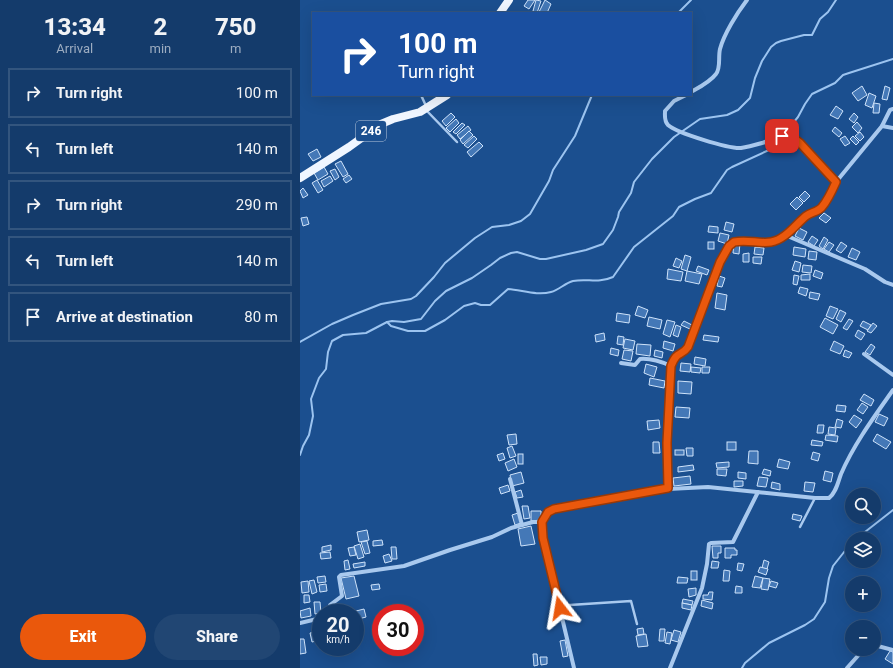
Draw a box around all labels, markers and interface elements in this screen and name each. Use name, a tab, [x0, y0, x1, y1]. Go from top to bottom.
text: 13:34	[44, 13, 106, 41]
text: 2	[153, 13, 167, 41]
text: 750	[215, 13, 256, 41]
text: 100 m	[398, 27, 477, 60]
icon: right	[332, 28, 384, 80]
text: Arrival	[56, 41, 93, 56]
text: min	[150, 41, 171, 56]
text: m	[230, 41, 241, 56]
text: Turn right	[398, 61, 475, 82]
icon: right	[22, 82, 44, 104]
text: Turn right	[56, 84, 122, 102]
text: 100 m	[236, 84, 278, 102]
pin	[765, 119, 799, 153]
road number: 246	[356, 121, 386, 141]
icon: arrive	[771, 125, 793, 147]
icon: left	[22, 138, 44, 160]
text: Turn left	[56, 140, 113, 158]
text: 140 m	[236, 140, 278, 158]
icon: right	[22, 194, 44, 216]
text: Turn right	[56, 196, 122, 214]
text: 290 m	[236, 196, 278, 214]
icon: left	[22, 250, 44, 272]
text: Turn left	[56, 252, 113, 270]
text: 140 m	[236, 252, 278, 270]
icon: arrive	[22, 306, 44, 328]
text: Arrive at destination	[56, 308, 193, 326]
text: 80 m	[244, 308, 278, 326]
map controls	[845, 488, 881, 656]
button: search	[845, 488, 881, 524]
button: layers	[845, 532, 881, 568]
button: +	[845, 576, 881, 612]
position arrow	[539, 587, 581, 629]
speed limit sign: 30	[372, 604, 424, 656]
text: 20	[327, 613, 349, 637]
button: Exit	[20, 614, 146, 660]
button: Share	[154, 614, 280, 660]
button: −	[845, 620, 881, 656]
text: km/h	[326, 634, 350, 645]

